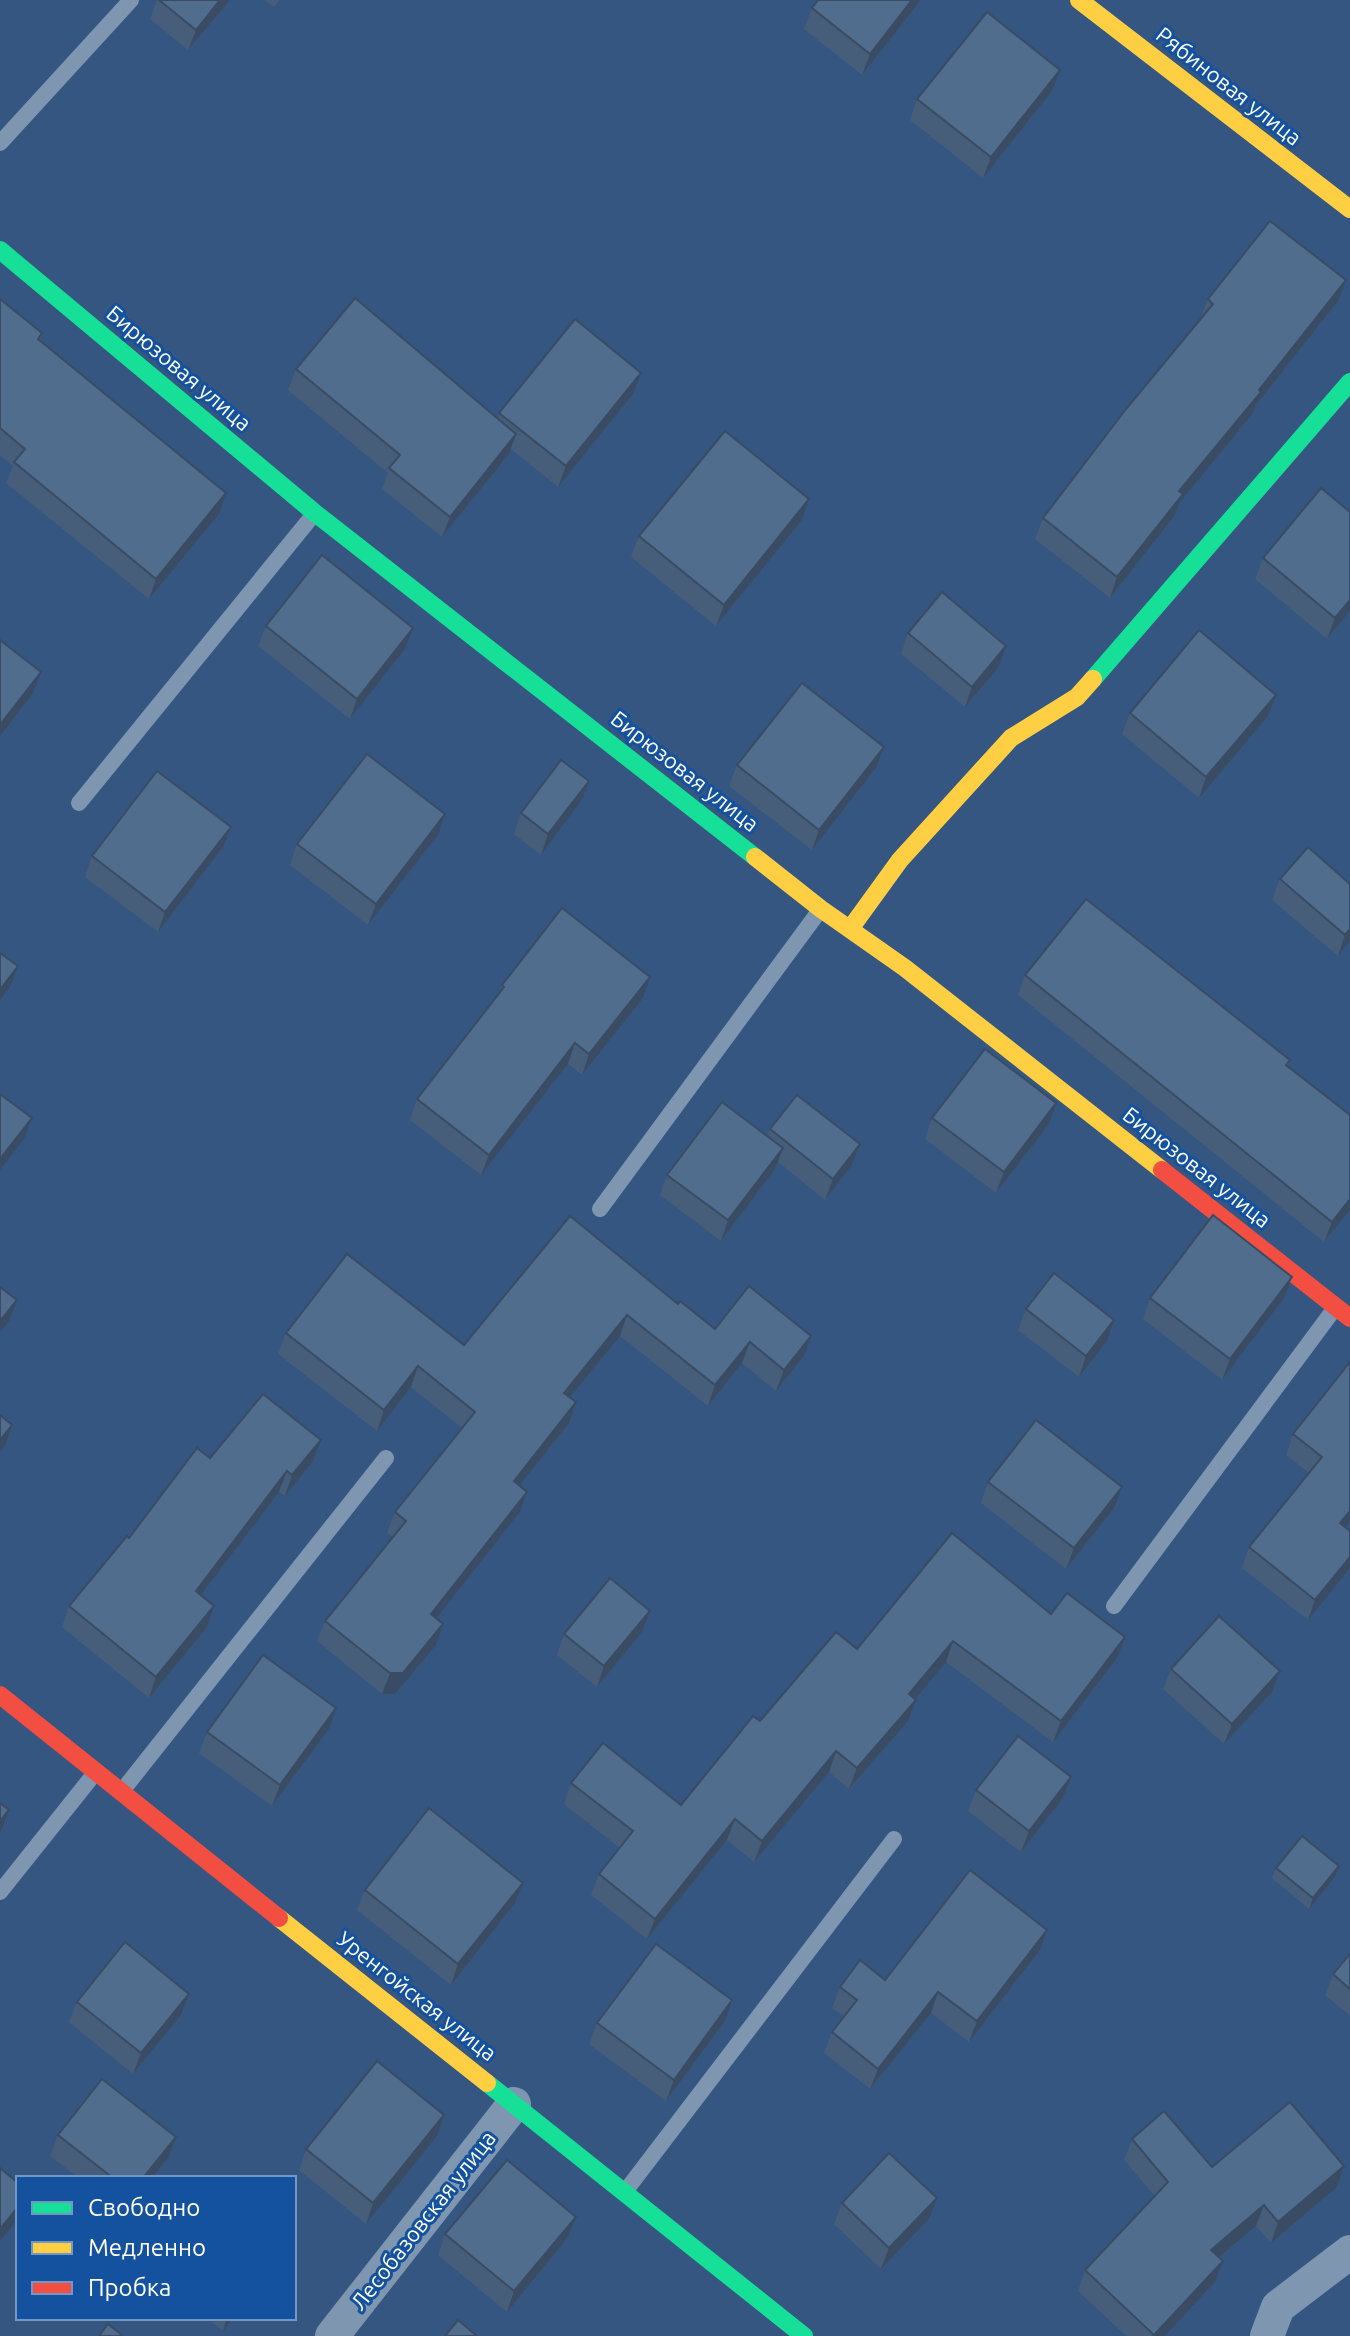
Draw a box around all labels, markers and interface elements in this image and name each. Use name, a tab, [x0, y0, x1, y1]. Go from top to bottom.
street label: Рябиновая улица	[1152, 21, 1307, 150]
street label: Бирюзовая улица	[102, 300, 257, 435]
street label: Бирюзовая улица	[606, 705, 764, 836]
street label: Бирюзовая улица	[1118, 1101, 1276, 1232]
street label: Уренгойская улица	[333, 1926, 502, 2065]
street label: Лесобазовская улица	[345, 2125, 500, 2314]
legend	[16, 2176, 296, 2320]
text: Свободно	[88, 2194, 200, 2221]
text: Медленно	[88, 2234, 206, 2261]
text: Пробка	[88, 2274, 171, 2301]

